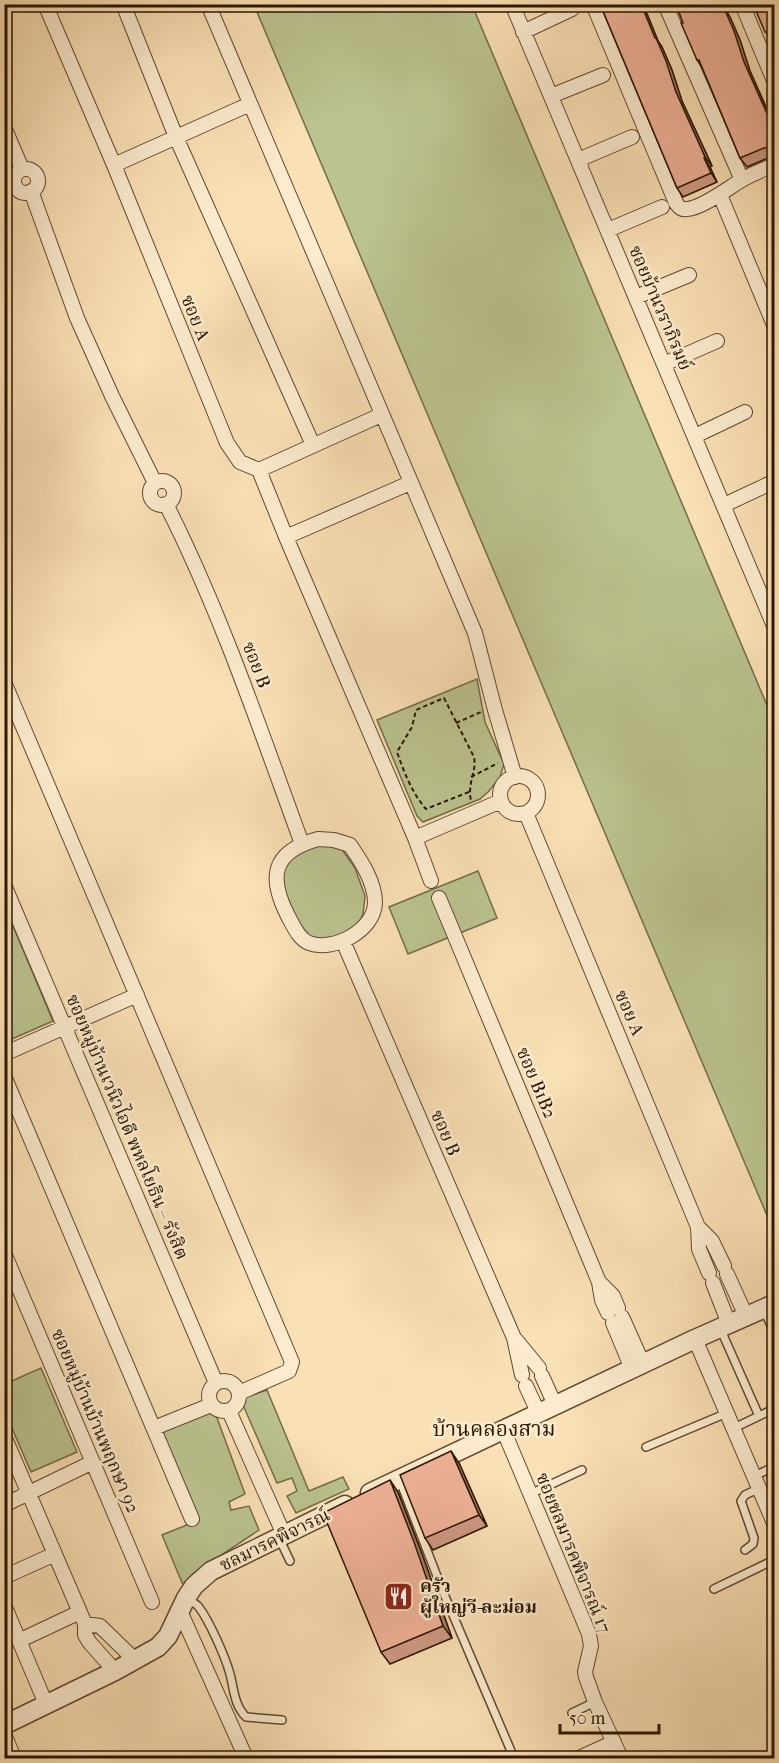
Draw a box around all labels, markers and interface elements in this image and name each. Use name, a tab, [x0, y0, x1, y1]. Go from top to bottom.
street label: ซอยบ้านวราภิรมย์	[624, 242, 697, 374]
street label: ซอย A	[176, 292, 214, 344]
street label: ซอย B	[238, 639, 274, 691]
street label: ซอย A	[610, 987, 648, 1039]
street label: ซอยหมู่บ้านเวนิวไอดี พหลโยธิน – รังสิต	[61, 990, 195, 1263]
street label: ซอย B1B2	[512, 1044, 560, 1122]
street label: ซอย B	[426, 1107, 464, 1159]
street label: ซอยหมู่บ้านบ้านพฤกษา 92	[47, 1326, 143, 1516]
district label: บ้านคลองสาม	[433, 1417, 555, 1441]
street label: ซอยชลมารคพิจารณ์ 17	[531, 1469, 616, 1636]
street label: ชลมารคพิจารณ์	[216, 1503, 333, 1576]
place label: ครัว ผู้ใหญ่วี-ละม่อม	[420, 1576, 537, 1618]
restaurant icon: ครัว ผู้ใหญ่วี-ละม่อม	[383, 1580, 415, 1612]
scale bar	[560, 1697, 659, 1735]
text: 50 m	[569, 1708, 606, 1729]

